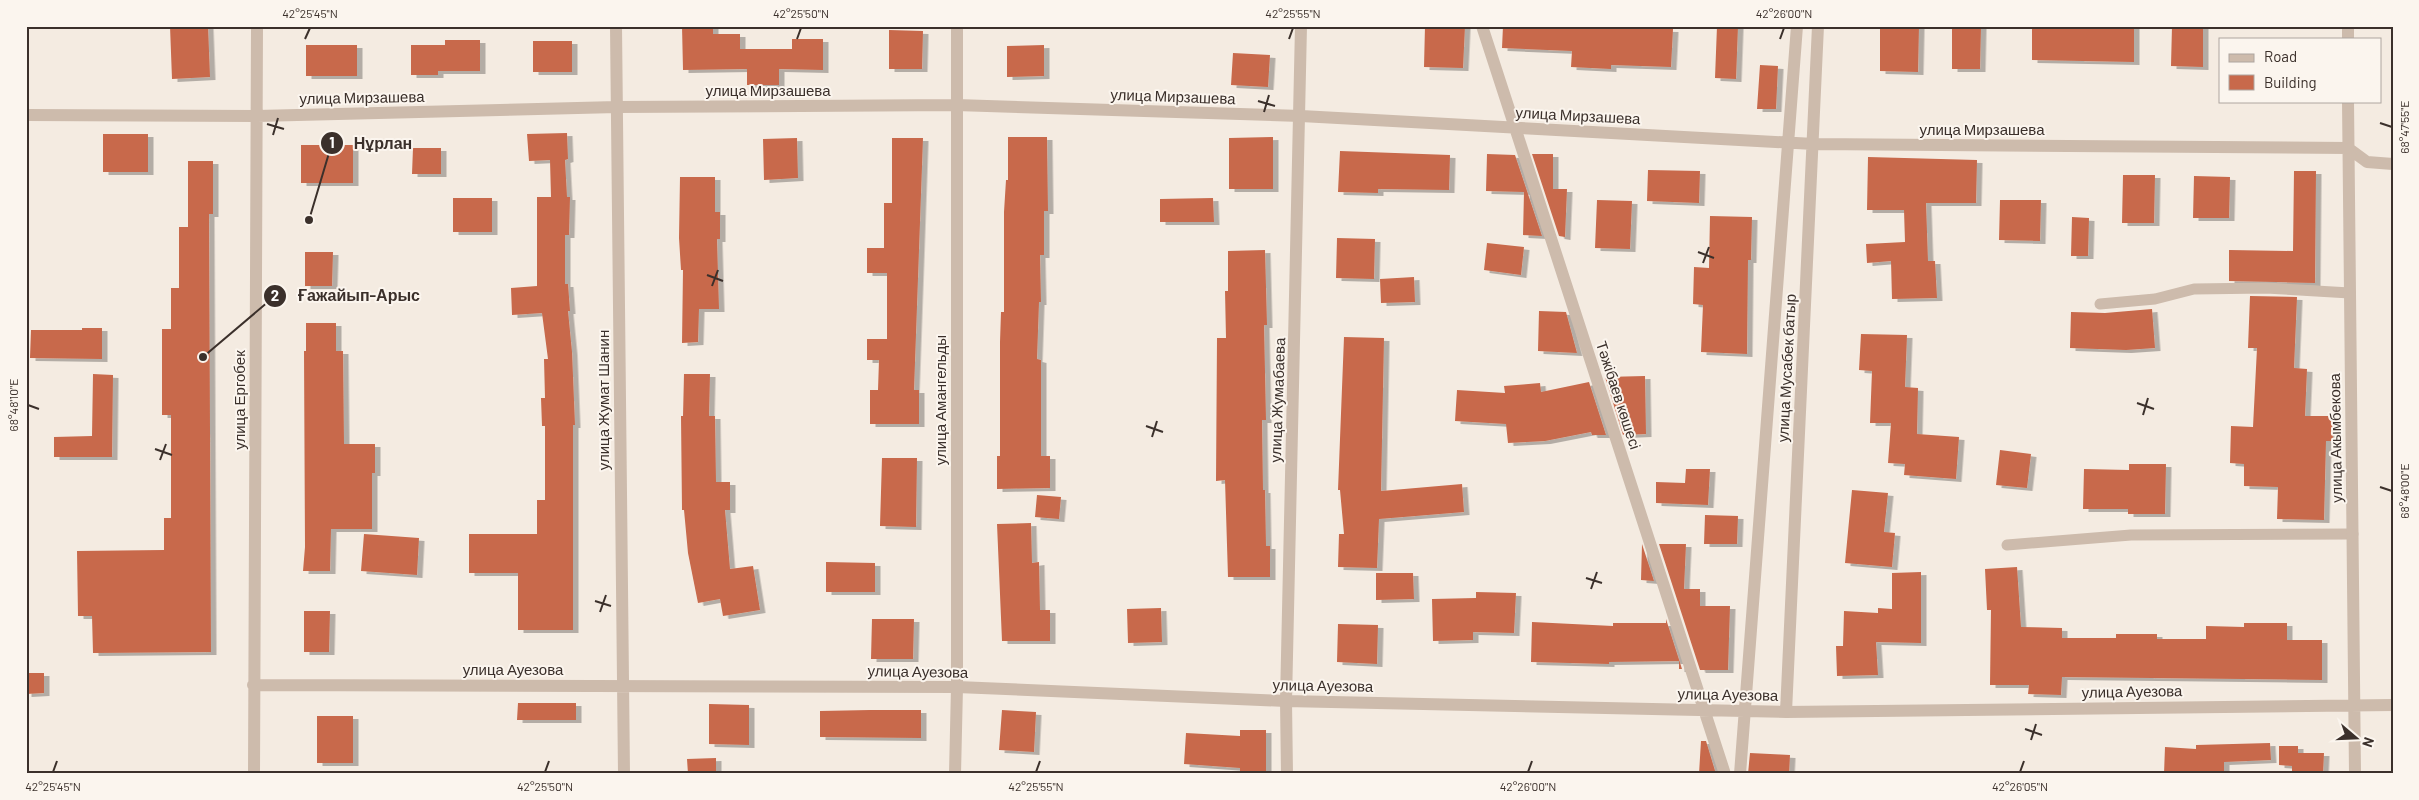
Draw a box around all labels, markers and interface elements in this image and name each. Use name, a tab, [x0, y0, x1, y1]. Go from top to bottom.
text: 42°25'45"N	[282, 6, 338, 20]
text: 42°25'50"N	[773, 6, 829, 20]
text: 42°25'55"N	[1265, 6, 1321, 20]
text: 42°26'00"N	[1756, 6, 1812, 20]
legend	[2219, 38, 2382, 102]
text: Road	[2264, 47, 2297, 65]
text: Building	[2264, 73, 2317, 91]
street label: улица Мирзашева	[705, 81, 831, 99]
street label: улица Мирзашева	[1110, 85, 1236, 107]
street label: улица Мирзашева	[299, 87, 425, 107]
text: 68°47'55"E	[2397, 100, 2411, 154]
street label: улица Мирзашева	[1515, 103, 1642, 127]
street label: улица Мирзашева	[1919, 120, 2045, 138]
callout: Нұрлан	[319, 127, 423, 158]
text: 1	[329, 133, 335, 151]
text: Нұрлан	[354, 133, 412, 152]
callout: Ғажайып-Арыс	[263, 280, 430, 311]
text: Ғажайып-Арыс	[298, 285, 420, 304]
text: 2	[271, 286, 279, 304]
street label: улица Мусабек батыр	[1773, 293, 1799, 443]
street label: улица Жумат Шанин	[594, 330, 612, 470]
street label: улица Амангельды	[931, 335, 949, 465]
street label: улица Жумабаева	[1266, 337, 1288, 463]
street label: Тәжібаев көшесі	[1593, 339, 1645, 451]
street label: улица Ергобек	[230, 350, 248, 450]
street label: улица Акымбекова	[2325, 372, 2345, 503]
text: 68°48'10"E	[6, 379, 20, 431]
text: 68°48'00"E	[2397, 463, 2411, 519]
street label: улица Ауезова	[463, 660, 564, 678]
street label: улица Ауезова	[868, 661, 969, 681]
street label: улица Ауезова	[1273, 675, 1374, 695]
street label: улица Ауезова	[2082, 681, 2183, 701]
street label: улица Ауезова	[1678, 684, 1779, 704]
north arrow	[2332, 712, 2382, 762]
text: N	[2359, 735, 2378, 750]
text: 42°25'45"N	[25, 779, 81, 793]
text: 42°25'50"N	[517, 779, 573, 793]
text: 42°25'55"N	[1008, 779, 1064, 793]
text: 42°26'00"N	[1500, 779, 1556, 793]
text: 42°26'05"N	[1992, 779, 2048, 793]

